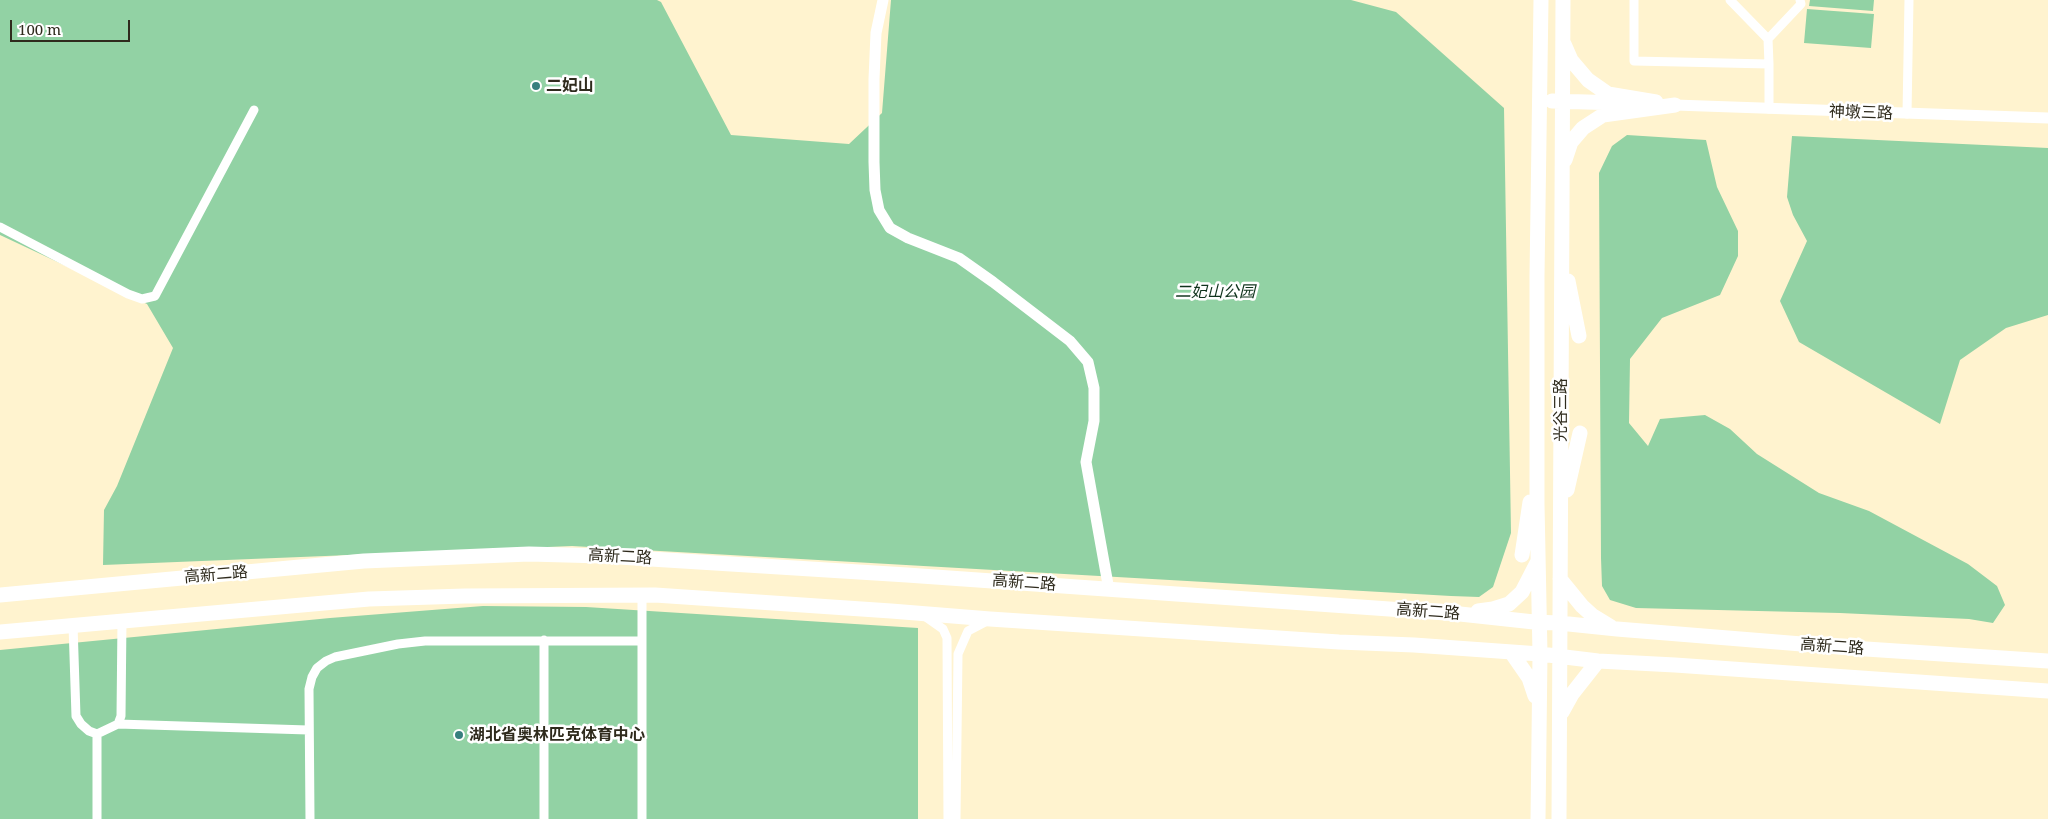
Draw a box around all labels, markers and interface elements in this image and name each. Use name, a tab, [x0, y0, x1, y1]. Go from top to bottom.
scale bar	[12, 10, 132, 42]
text: 100 m	[18, 19, 61, 39]
place label: 二妃山	[546, 76, 594, 96]
marker: 二妃山	[530, 80, 542, 92]
street label: 神墩三路	[1829, 102, 1893, 124]
park label: 二妃山公园	[1175, 282, 1255, 302]
street label: 光谷三路	[1551, 378, 1571, 442]
street label: 高新二路	[588, 546, 652, 568]
street label: 高新二路	[183, 563, 249, 587]
street label: 高新二路	[991, 571, 1057, 595]
street label: 高新二路	[1395, 600, 1461, 624]
street label: 高新二路	[1799, 635, 1865, 659]
place label: 湖北省奥林匹克体育中心	[469, 725, 645, 745]
marker: 湖北省奥林匹克体育中心	[453, 729, 465, 741]

